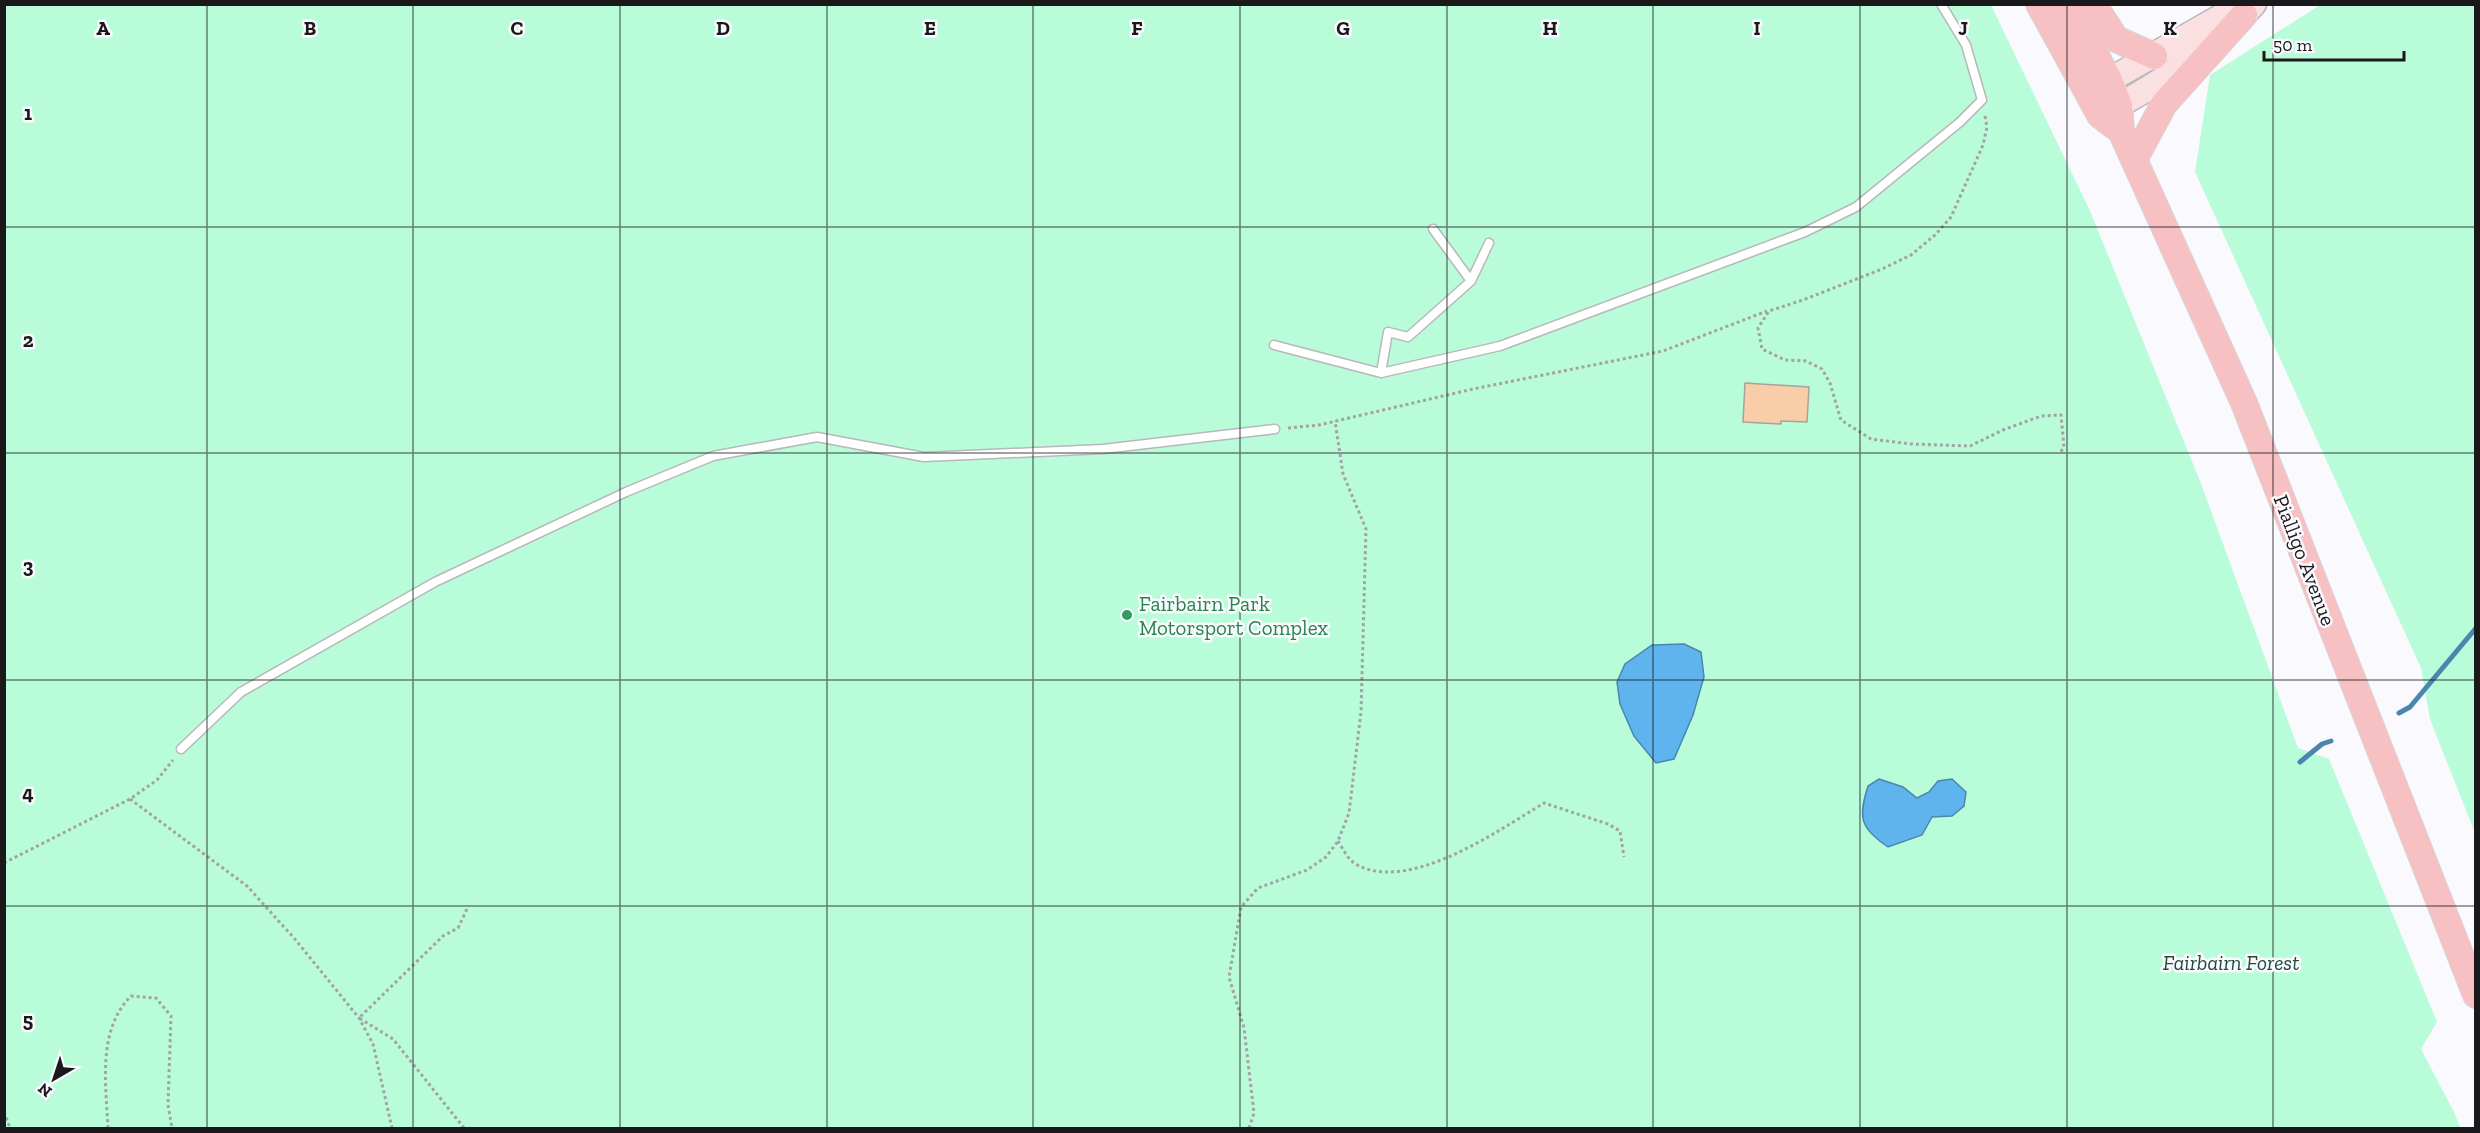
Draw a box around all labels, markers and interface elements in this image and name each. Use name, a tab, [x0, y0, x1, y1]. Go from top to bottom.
text: A	[96, 16, 110, 40]
text: B	[304, 16, 316, 40]
text: C	[511, 16, 524, 40]
text: D	[716, 16, 730, 40]
text: E	[924, 16, 936, 40]
text: F	[1131, 16, 1143, 40]
text: G	[1336, 16, 1350, 40]
text: H	[1542, 16, 1558, 40]
text: I	[1753, 16, 1761, 40]
text: J	[1958, 16, 1968, 40]
text: K	[2163, 16, 2177, 40]
scale bar	[2264, 24, 2404, 62]
text: 50 m	[2273, 34, 2313, 56]
text: 1	[24, 101, 32, 125]
text: 2	[23, 328, 34, 352]
street label: Pialligo Avenue	[2269, 491, 2341, 629]
text: 3	[23, 554, 34, 578]
place label: Fairbairn Park Motorsport Complex	[1139, 591, 1328, 640]
marker: Fairbairn Park Motorsport Complex	[1120, 608, 1134, 622]
text: 4	[22, 781, 34, 805]
park label: Fairbairn Forest	[2163, 950, 2299, 975]
text: 5	[23, 1008, 33, 1032]
north arrow	[24, 1049, 84, 1109]
text: N	[34, 1079, 56, 1101]

